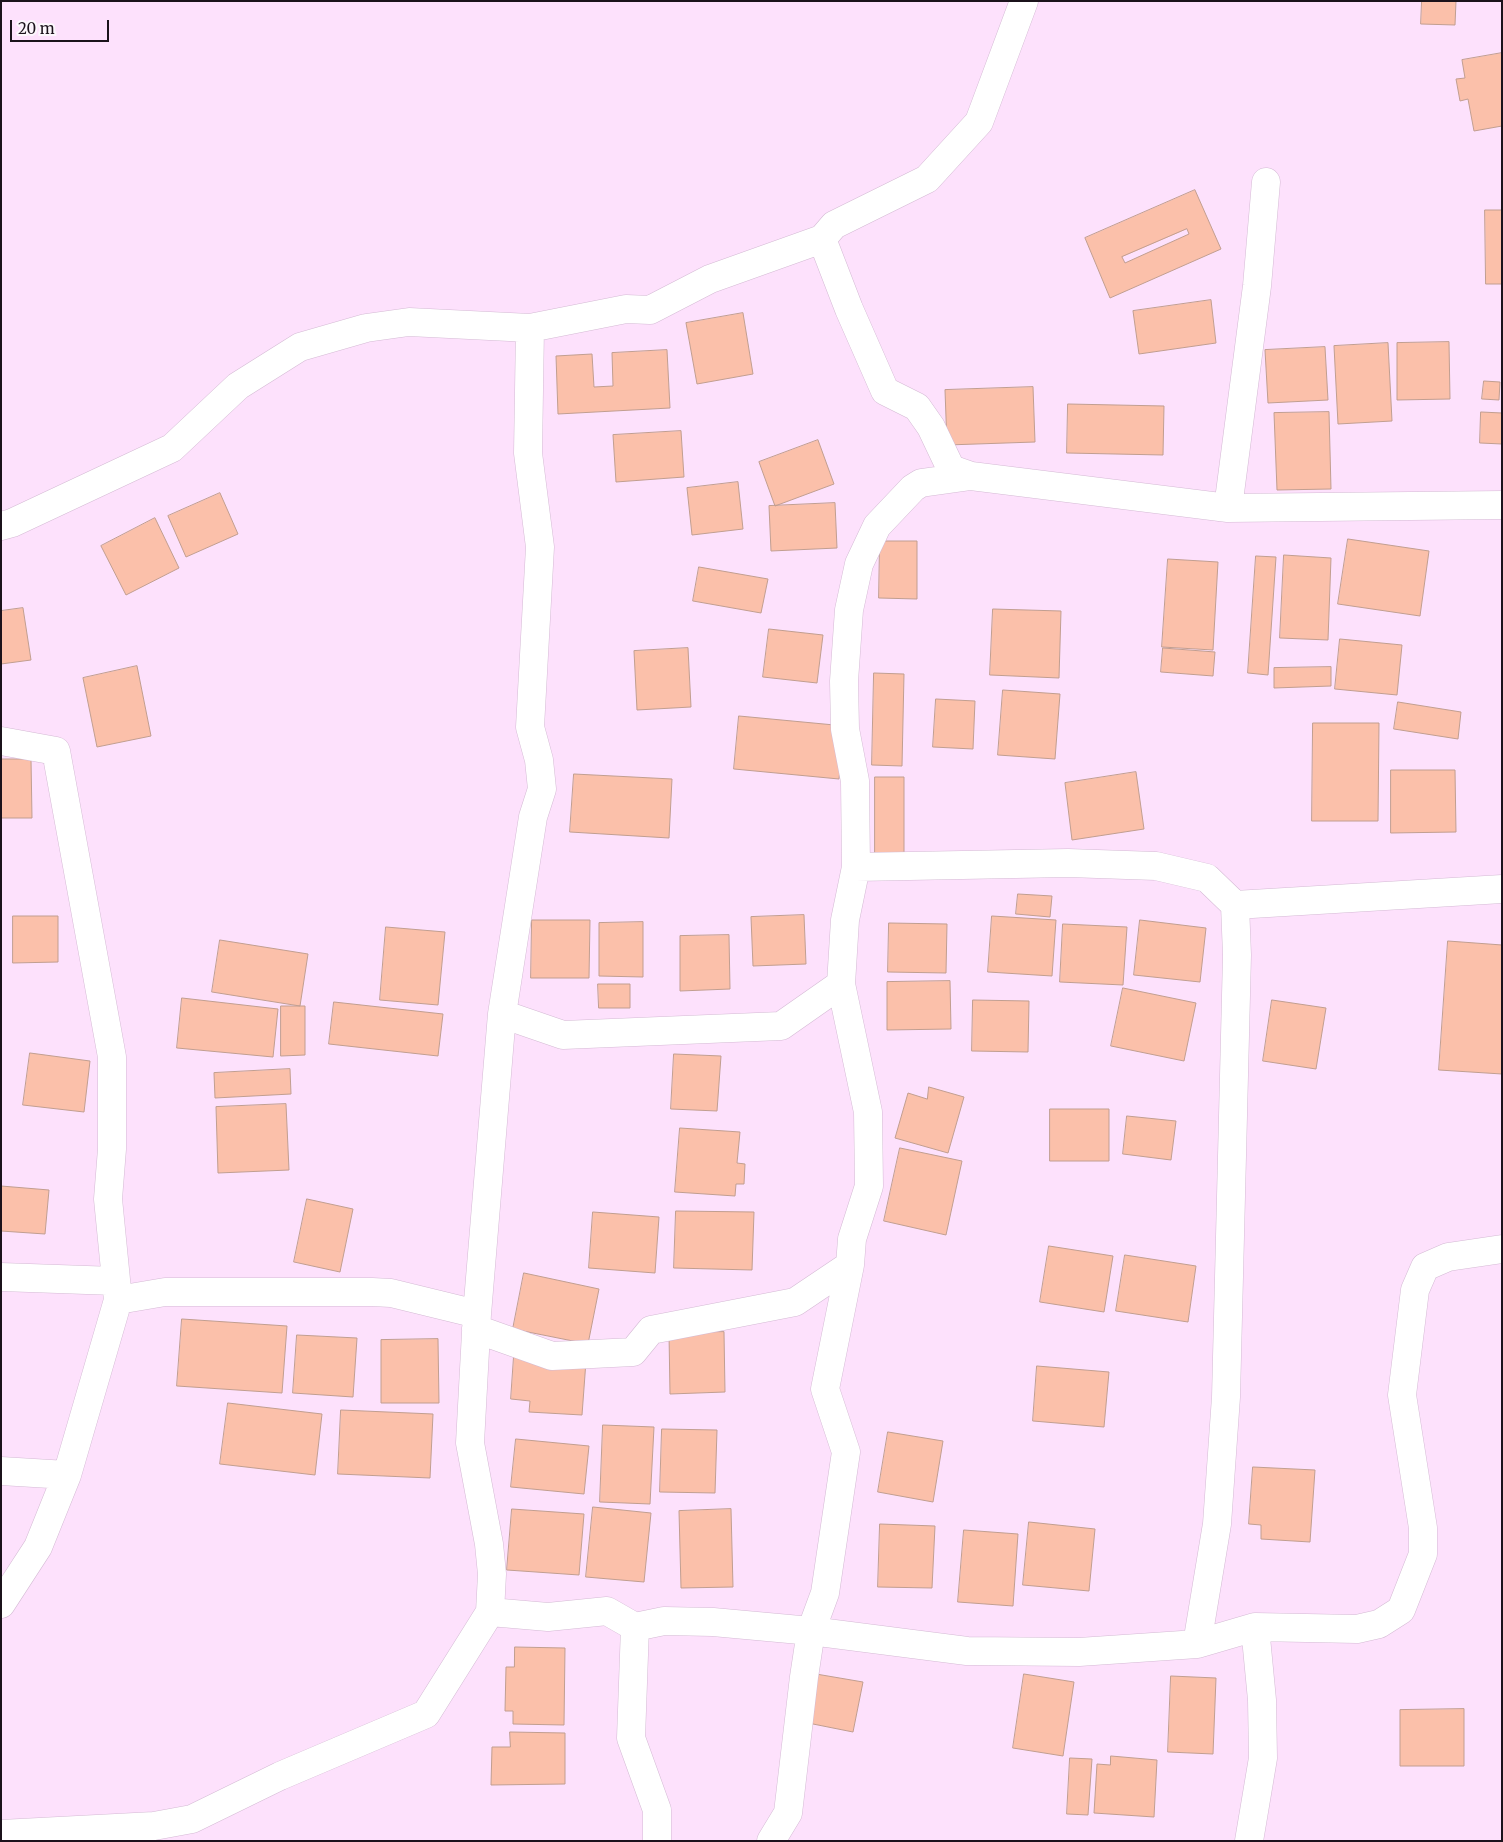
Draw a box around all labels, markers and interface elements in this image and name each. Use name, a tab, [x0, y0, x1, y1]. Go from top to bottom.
scale bar	[12, 10, 111, 42]
text: 20 m	[18, 19, 55, 38]

